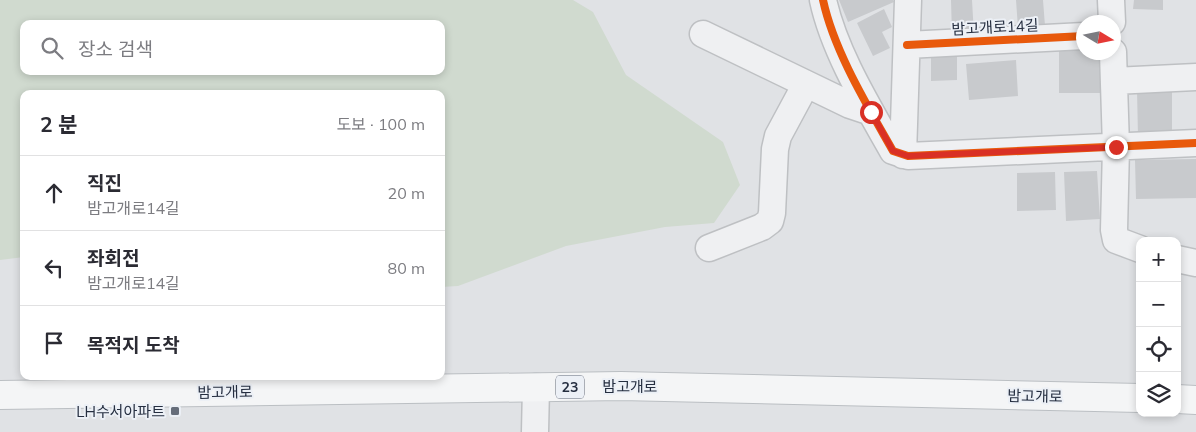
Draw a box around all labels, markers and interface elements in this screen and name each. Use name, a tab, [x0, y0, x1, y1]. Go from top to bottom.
street label: 밤고개로14길	[951, 15, 1039, 39]
north arrow	[1076, 15, 1121, 60]
search box	[20, 20, 445, 75]
icon: search	[38, 34, 66, 62]
text: 장소 검색	[78, 37, 153, 61]
route start	[860, 101, 883, 124]
text: 2 분	[40, 111, 78, 137]
text: 도보 · 100 m	[336, 114, 425, 134]
route end	[1105, 136, 1128, 159]
text: 직진	[87, 171, 122, 195]
icon: ahead	[40, 179, 68, 207]
text: 20 m	[388, 183, 425, 203]
text: 밤고개로14길	[87, 198, 180, 218]
map controls	[1136, 237, 1181, 417]
button: +	[1136, 237, 1181, 282]
text: 좌회전	[87, 246, 139, 270]
icon: left	[40, 254, 68, 282]
text: 80 m	[388, 258, 425, 278]
text: 밤고개로14길	[87, 273, 180, 293]
button: −	[1136, 282, 1181, 327]
button: locate	[1136, 327, 1181, 372]
icon: arrive	[40, 329, 68, 357]
text: 목적지 도착	[87, 333, 180, 357]
button: layers	[1136, 372, 1181, 417]
road number: 23	[556, 376, 584, 398]
street label: 밤고개로	[602, 377, 658, 396]
street label: 밤고개로	[197, 382, 253, 402]
street label: 밤고개로	[1007, 386, 1063, 406]
place label: LH수서아파트	[76, 402, 165, 421]
marker: LH수서아파트	[169, 405, 181, 417]

